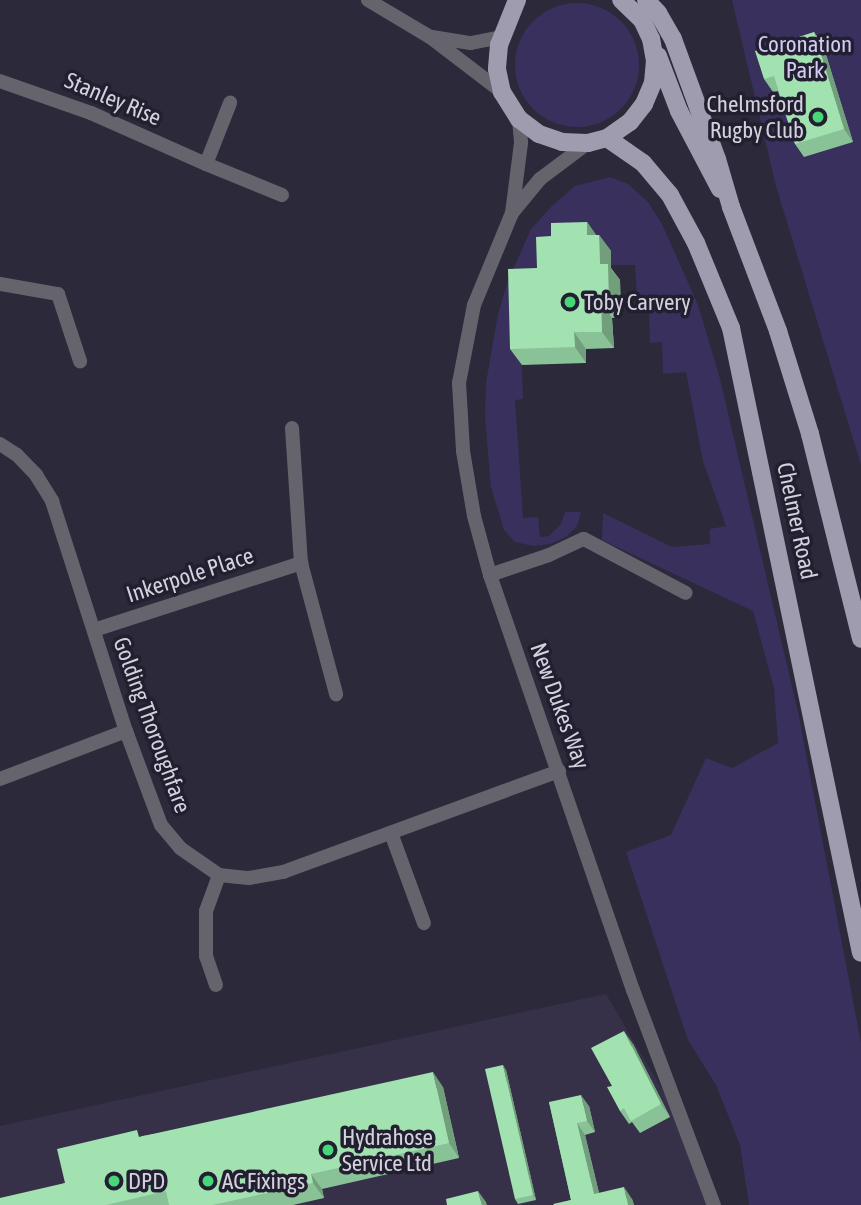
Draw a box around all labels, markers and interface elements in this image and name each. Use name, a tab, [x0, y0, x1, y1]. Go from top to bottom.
park label: Coronation Park	[758, 30, 852, 84]
street label: Stanley Rise	[61, 66, 165, 132]
place label: Chelmsford Rugby Club	[706, 90, 804, 144]
marker: Chelmsford Rugby Club	[810, 109, 826, 125]
place label: Toby Carvery	[584, 288, 691, 316]
marker: Toby Carvery	[562, 294, 578, 310]
street label: Chelmer Road	[771, 460, 823, 582]
street label: Inkerpole Place	[123, 541, 257, 609]
street label: Golding Thoroughfare	[107, 633, 197, 817]
street label: New Dukes Way	[524, 639, 596, 773]
place label: Hydrahose Service Ltd	[342, 1123, 433, 1177]
marker: Hydrahose Service Ltd	[320, 1142, 336, 1158]
place label: DPD	[128, 1167, 165, 1195]
place label: AC Fixings	[222, 1167, 305, 1195]
marker: DPD	[106, 1173, 122, 1189]
marker: AC Fixings	[200, 1173, 216, 1189]

